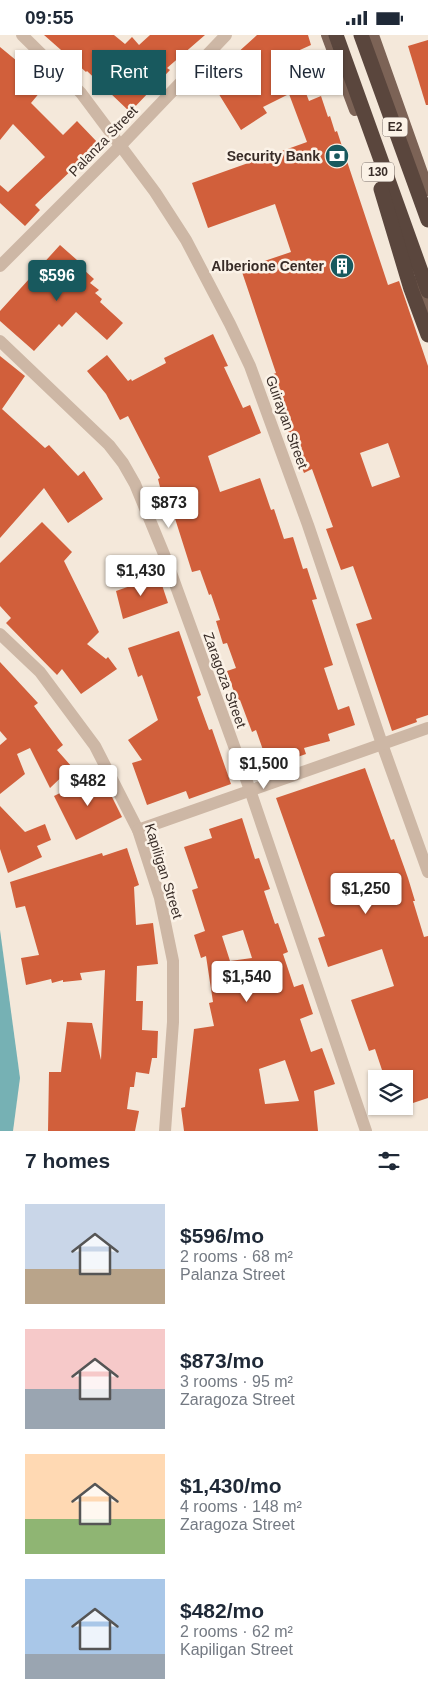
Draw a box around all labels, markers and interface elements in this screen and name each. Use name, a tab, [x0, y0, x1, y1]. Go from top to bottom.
text: 09:55	[25, 7, 74, 28]
chip: Buy	[15, 50, 82, 95]
chip: Rent	[92, 50, 166, 95]
chip: Filters	[176, 50, 261, 95]
chip: New	[271, 50, 343, 95]
street label: Palanza Street	[65, 102, 141, 180]
road number: E2	[382, 117, 408, 136]
bank icon: Security Bank	[324, 143, 350, 169]
place label: Security Bank	[227, 148, 320, 164]
road number: 130	[362, 163, 394, 181]
building icon: Alberione Center	[329, 253, 355, 279]
place label: Alberione Center	[211, 258, 325, 274]
pin: $596	[27, 259, 87, 302]
text: $596	[39, 267, 75, 284]
street label: Guirayan Street	[263, 373, 311, 471]
pin: $873	[139, 487, 199, 529]
text: $873	[151, 494, 187, 511]
pin: $1,430	[100, 555, 182, 597]
text: $1,430	[117, 562, 165, 579]
street label: Zaragoza Street	[200, 630, 250, 730]
pin: $1,500	[223, 747, 305, 790]
text: $1,500	[240, 755, 288, 772]
pin: $482	[58, 765, 118, 807]
text: $482	[70, 772, 106, 789]
street label: Kapiligan Street	[142, 821, 186, 921]
pin: $1,250	[325, 873, 407, 915]
text: $1,250	[342, 880, 390, 897]
pin: $1,540	[206, 961, 288, 1003]
text: $1,540	[223, 968, 271, 985]
map controls	[368, 1070, 413, 1115]
button: layers	[368, 1070, 413, 1115]
icon: filters	[375, 1147, 403, 1175]
text: 7 homes	[25, 1149, 110, 1172]
icon: home	[65, 1224, 125, 1284]
text: $596/mo	[180, 1224, 264, 1247]
text: 2 rooms · 68 m²	[180, 1248, 293, 1265]
text: Palanza Street	[180, 1266, 285, 1283]
icon: home	[65, 1349, 125, 1409]
text: $873/mo	[180, 1349, 264, 1372]
text: 3 rooms · 95 m²	[180, 1373, 293, 1390]
text: Zaragoza Street	[180, 1391, 295, 1408]
icon: home	[65, 1474, 125, 1534]
text: $1,430/mo	[180, 1474, 282, 1497]
text: 4 rooms · 148 m²	[180, 1498, 302, 1515]
text: Zaragoza Street	[180, 1516, 295, 1533]
icon: home	[65, 1599, 125, 1659]
text: $482/mo	[180, 1599, 264, 1622]
text: 2 rooms · 62 m²	[180, 1623, 293, 1640]
text: Kapiligan Street	[180, 1641, 293, 1658]

